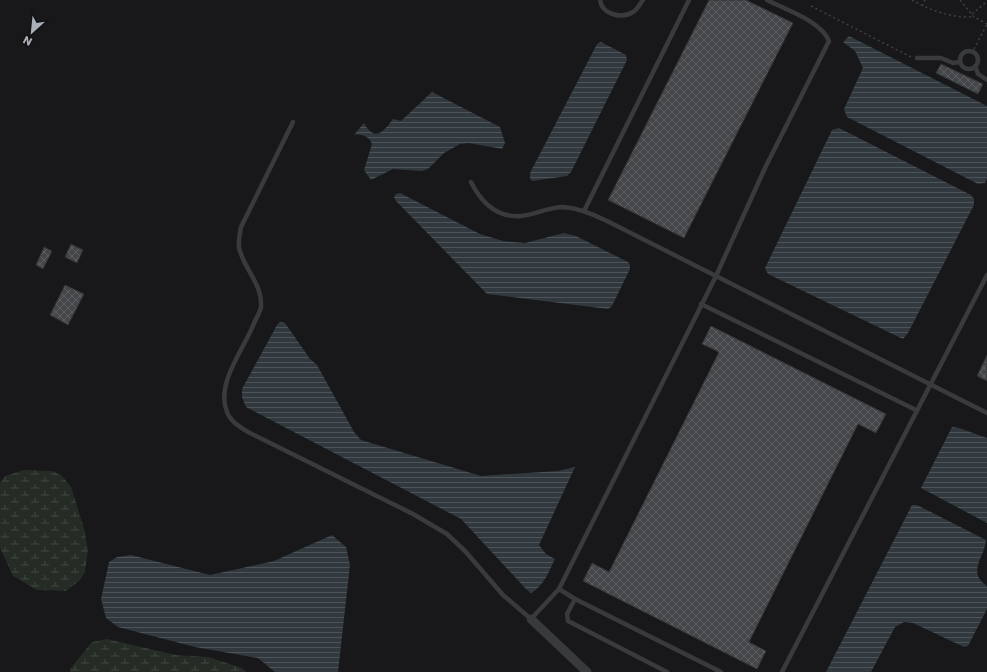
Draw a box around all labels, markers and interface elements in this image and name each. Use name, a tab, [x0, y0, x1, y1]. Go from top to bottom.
north arrow	[12, 12, 52, 52]
text: N	[20, 32, 35, 50]

